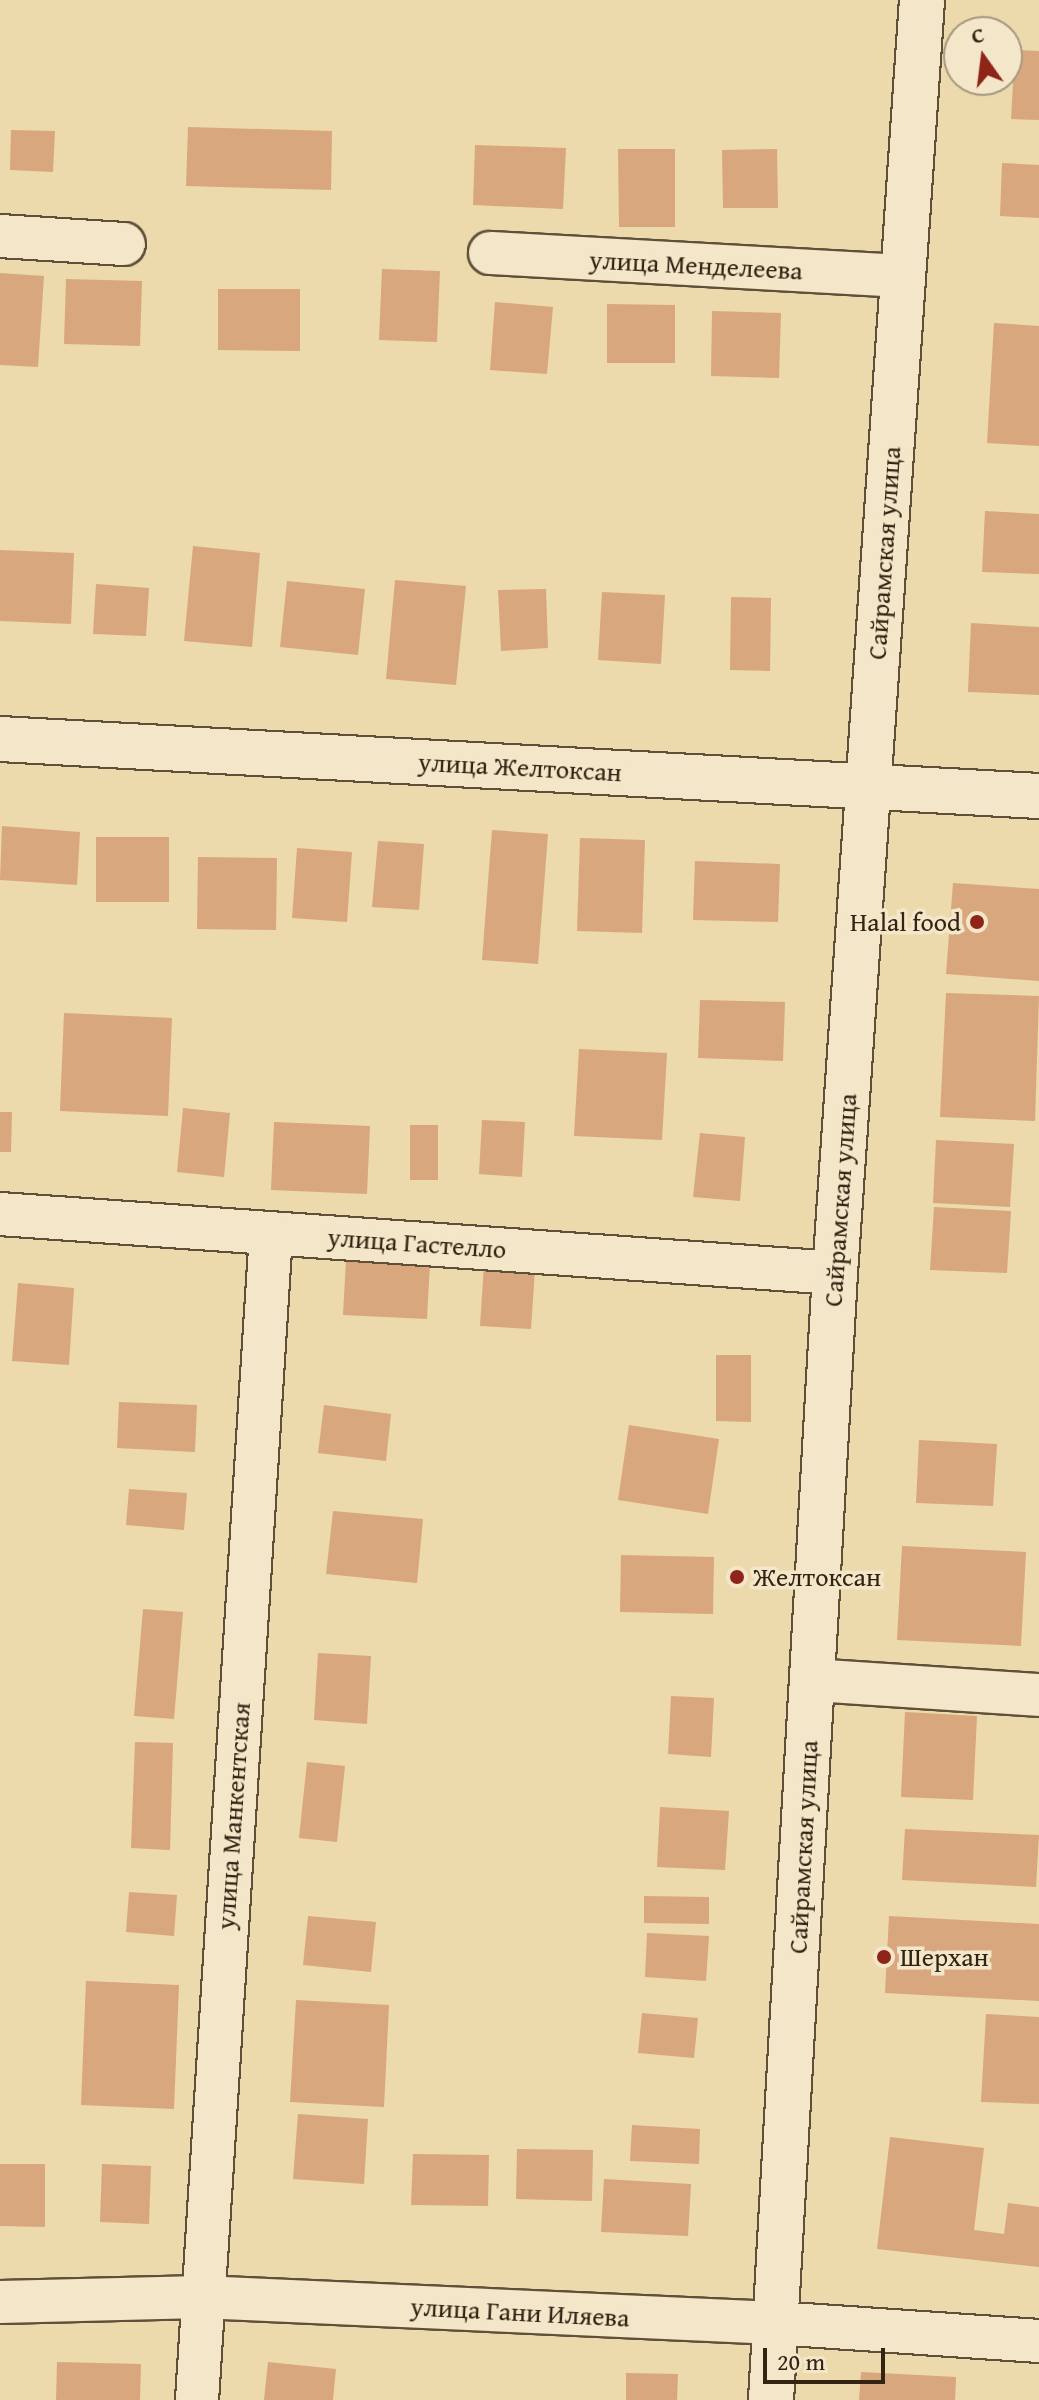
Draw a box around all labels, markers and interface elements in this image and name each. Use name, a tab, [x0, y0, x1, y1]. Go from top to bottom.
north arrow	[943, 16, 1023, 96]
text: С	[968, 18, 988, 52]
street label: улица Менделеева	[588, 244, 804, 286]
street label: Сайрамская улица	[861, 445, 907, 661]
street label: улица Желтоксан	[417, 746, 623, 788]
place label: Halal food	[850, 906, 961, 938]
marker: Halal food	[968, 913, 986, 931]
street label: Сайрамская улица	[817, 1092, 863, 1308]
street label: улица Гастелло	[327, 1221, 507, 1265]
place label: Желтоксан	[753, 1561, 881, 1593]
marker: Желтоксан	[728, 1568, 746, 1586]
street label: улица Манкентская	[209, 1701, 257, 1931]
street label: Сайрамская улица	[782, 1740, 824, 1954]
place label: Шерхан	[900, 1941, 989, 1973]
marker: Шерхан	[875, 1948, 893, 1966]
street label: улица Гани Иляева	[410, 2291, 630, 2333]
scale bar	[767, 2332, 889, 2382]
text: 20 m	[777, 2344, 825, 2379]

